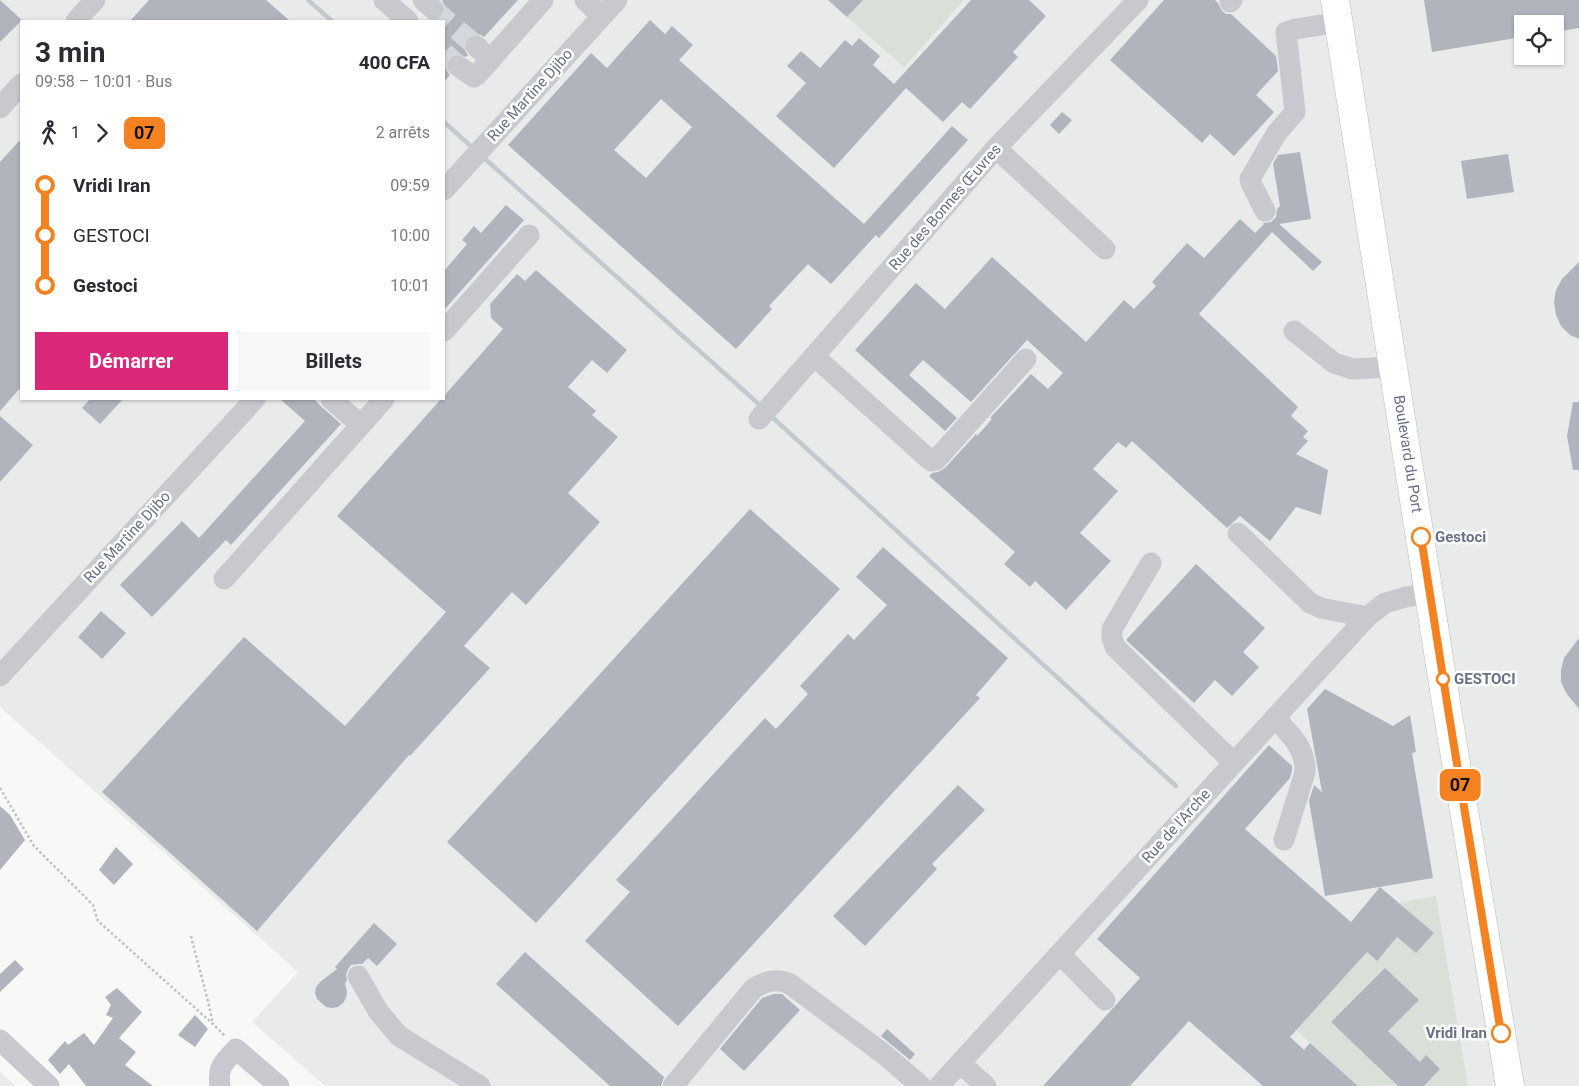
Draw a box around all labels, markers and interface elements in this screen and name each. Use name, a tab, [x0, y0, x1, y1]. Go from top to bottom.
map controls	[1514, 15, 1564, 65]
button: locate	[1514, 15, 1564, 65]
text: 3 min	[35, 36, 105, 69]
street label: Rue Martine Djibo	[484, 45, 576, 145]
text: 400 CFA	[359, 51, 430, 74]
text: 09:58 – 10:01 · Bus	[35, 72, 172, 91]
icon: walk	[35, 119, 63, 147]
icon: forward	[88, 119, 116, 147]
text: 07	[134, 122, 155, 143]
text: 1	[71, 123, 80, 142]
text: 2 arrêts	[376, 123, 430, 142]
street label: Rue des Bonnes Œuvres	[885, 140, 1005, 274]
text: Vridi Iran	[73, 174, 151, 197]
text: 09:59	[390, 176, 430, 195]
text: GESTOCI	[73, 224, 150, 247]
text: 10:00	[390, 226, 430, 245]
text: Gestoci	[73, 274, 138, 297]
text: 10:01	[390, 276, 430, 295]
button: Démarrer	[35, 332, 228, 390]
button: Billets	[238, 332, 430, 390]
street label: Boulevard du Port	[1390, 394, 1426, 514]
street label: Rue Martine Djibo	[80, 488, 174, 586]
marker: Gestoci	[1411, 527, 1431, 547]
place label: Gestoci	[1435, 528, 1486, 546]
place label: GESTOCI	[1454, 670, 1516, 688]
marker: GESTOCI	[1436, 672, 1450, 686]
line badge: 07	[1438, 769, 1482, 801]
text: 07	[1450, 774, 1470, 795]
street label: Rue de l'Arche	[1138, 785, 1214, 867]
marker: Vridi Iran	[1491, 1023, 1511, 1043]
place label: Vridi Iran	[1426, 1024, 1487, 1042]

